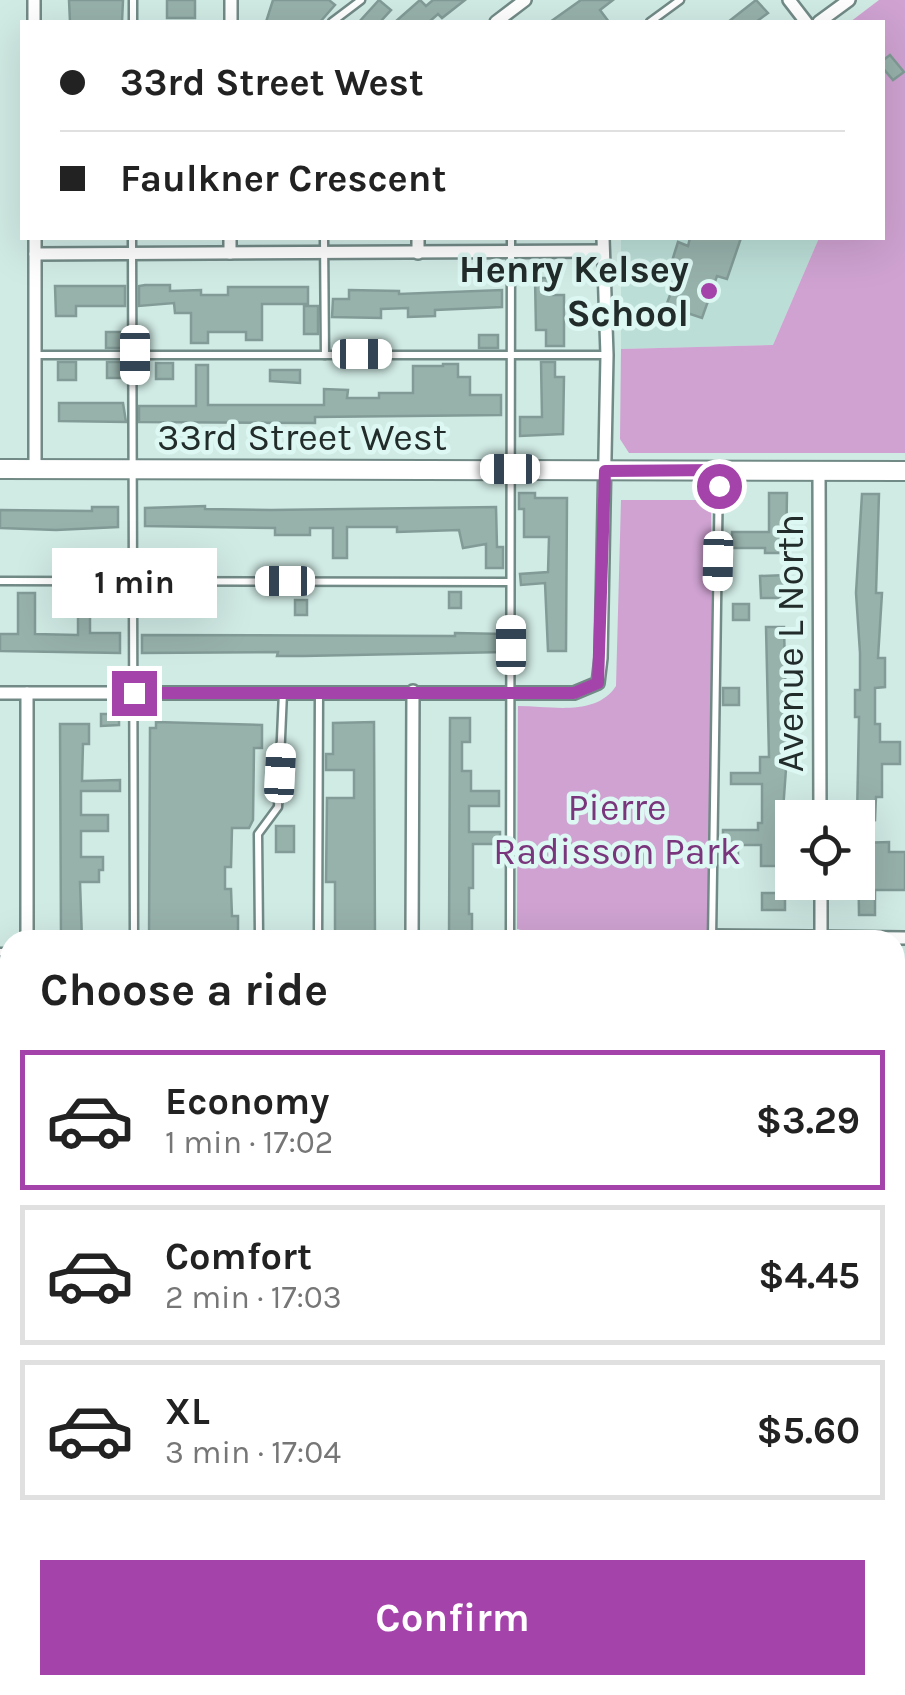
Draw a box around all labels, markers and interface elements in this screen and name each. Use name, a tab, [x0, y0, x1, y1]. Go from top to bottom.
text: 33rd Street West	[120, 60, 424, 105]
text: Faulkner Crescent	[120, 156, 446, 201]
place label: Henry Kelsey School	[459, 247, 689, 336]
marker: Henry Kelsey School	[698, 280, 720, 302]
car	[120, 325, 150, 385]
car	[332, 339, 392, 369]
street label: 33rd Street West	[157, 415, 447, 460]
car	[480, 454, 540, 484]
route start	[697, 464, 742, 509]
street label: Avenue L North	[768, 514, 813, 772]
car	[702, 531, 734, 591]
callout: 1 min	[52, 548, 216, 618]
text: 1 min	[94, 564, 175, 601]
car	[255, 566, 315, 596]
car	[496, 615, 526, 675]
route end	[112, 671, 157, 716]
car	[263, 742, 297, 804]
park label: Pierre Radisson Park	[493, 785, 741, 874]
map controls	[775, 800, 875, 900]
button: locate	[775, 800, 875, 900]
text: Choose a ride	[40, 964, 328, 1016]
icon: car	[45, 1075, 135, 1165]
text: Economy	[165, 1079, 329, 1124]
text: $3.29	[756, 1098, 860, 1143]
text: 1 min · 17:02	[165, 1124, 333, 1161]
icon: car	[45, 1230, 135, 1320]
text: Comfort	[165, 1234, 312, 1279]
text: $4.45	[758, 1253, 860, 1298]
text: 2 min · 17:03	[165, 1279, 342, 1316]
icon: car	[45, 1385, 135, 1475]
text: XL	[165, 1389, 210, 1434]
text: $5.60	[756, 1408, 860, 1453]
text: 3 min · 17:04	[165, 1434, 341, 1471]
button: Confirm	[40, 1560, 865, 1675]

